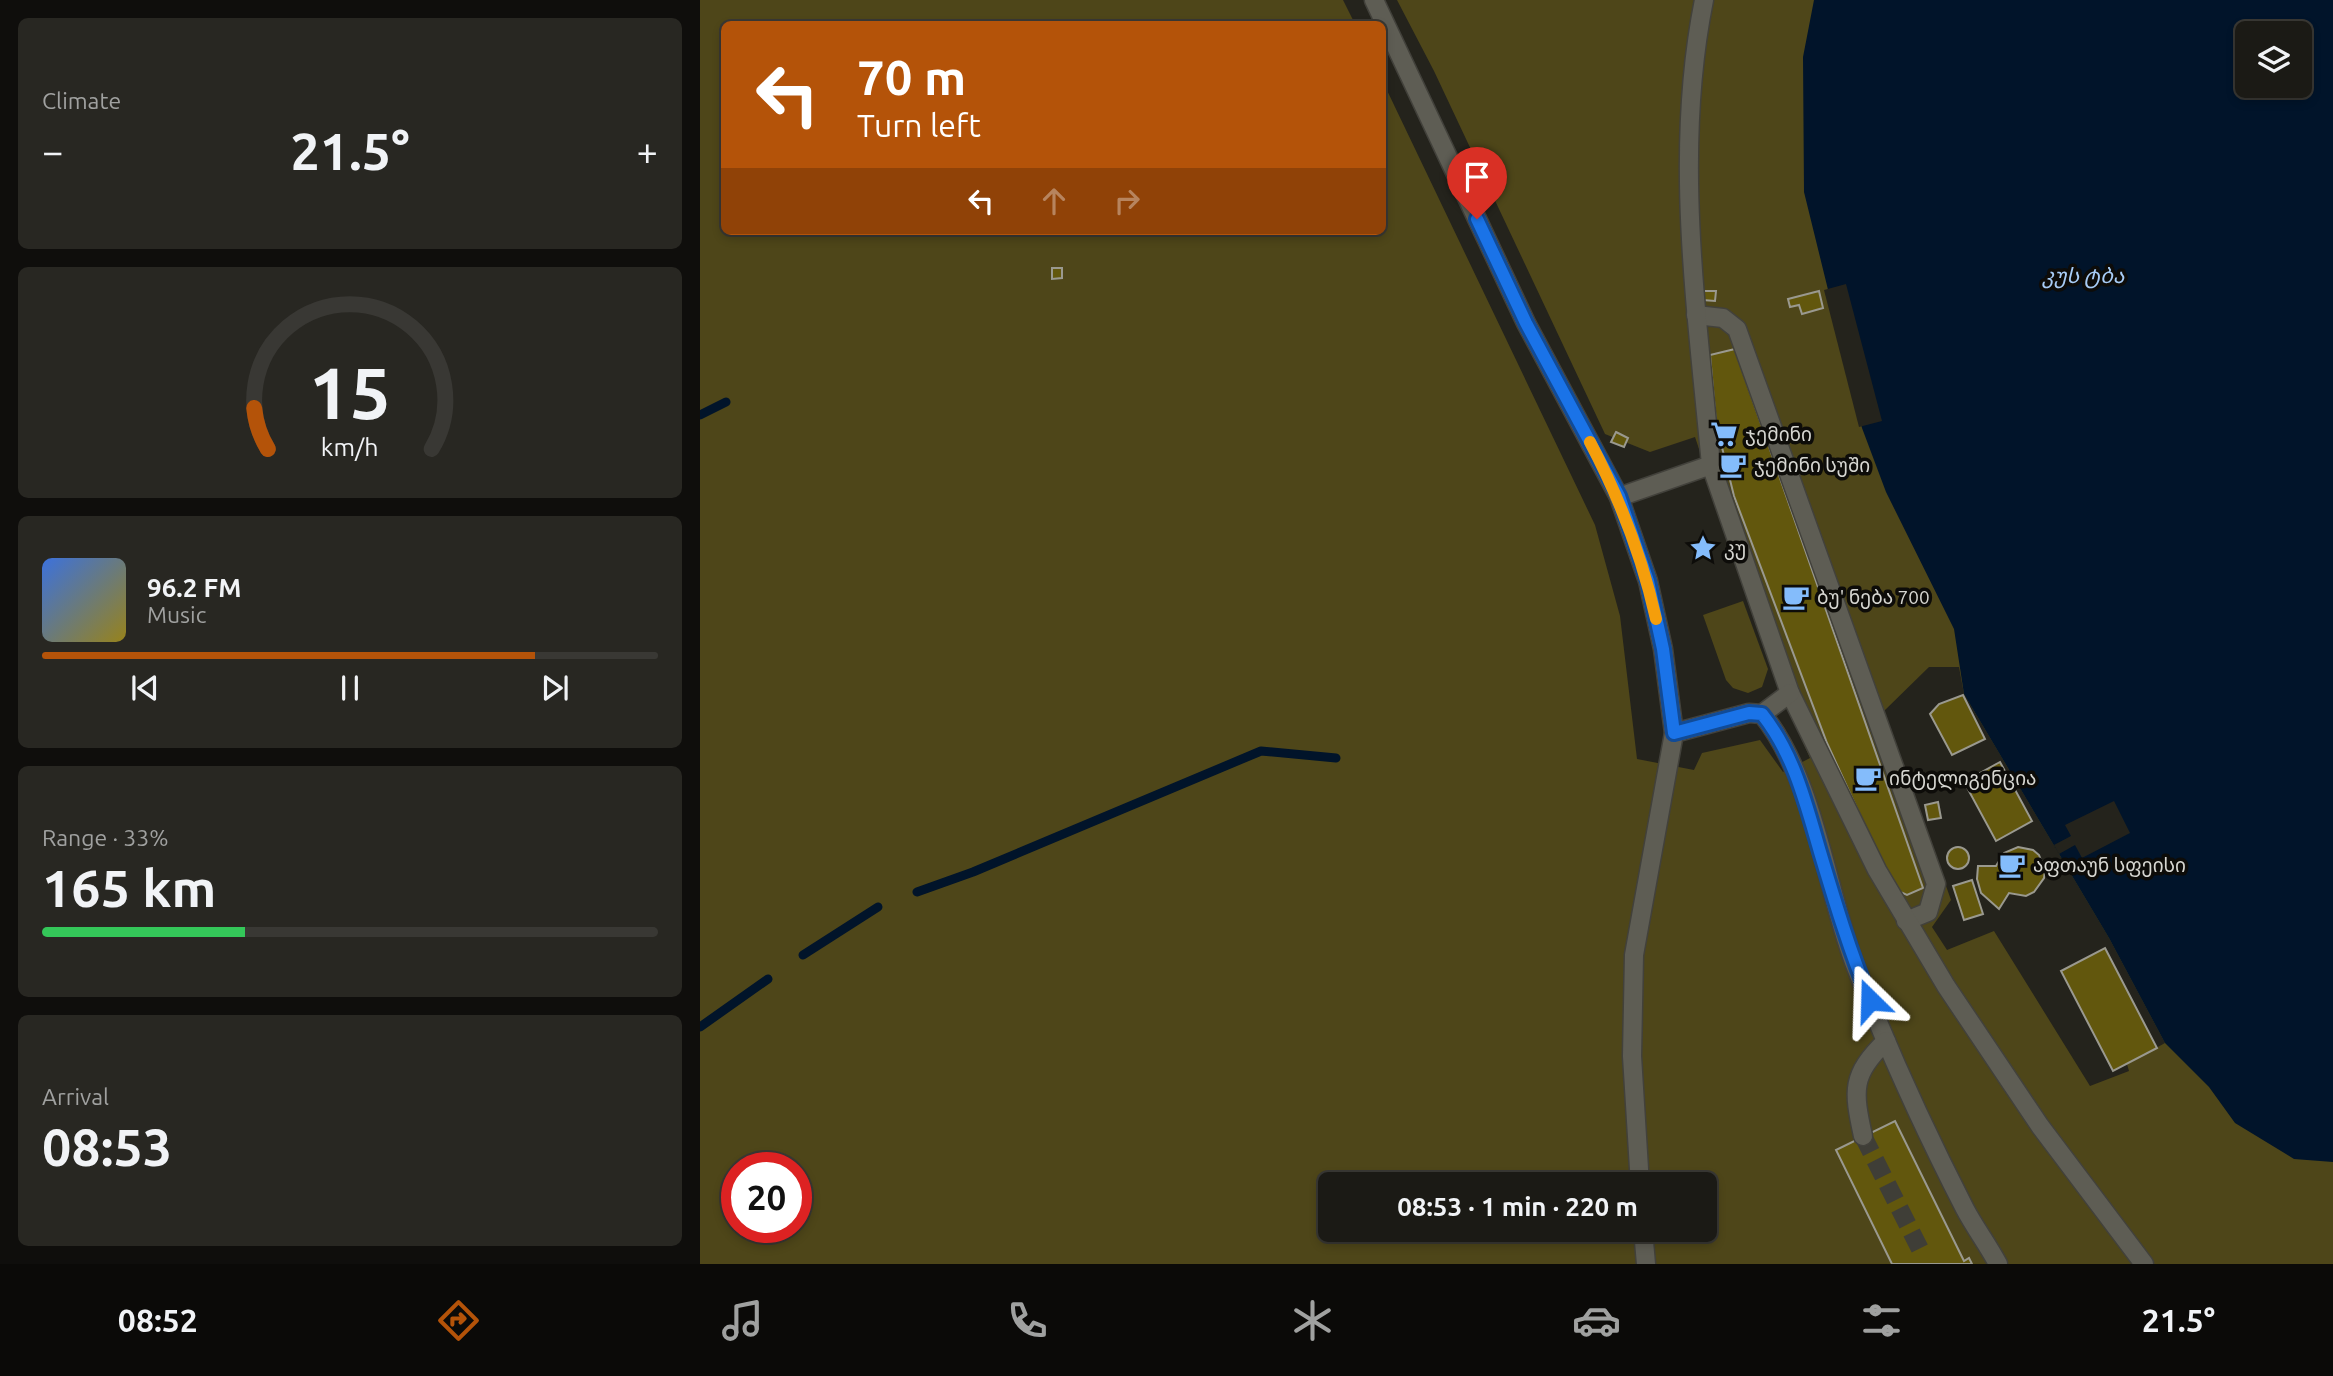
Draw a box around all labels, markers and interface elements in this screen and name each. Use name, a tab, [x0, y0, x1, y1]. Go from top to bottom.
map controls	[2235, 21, 2312, 98]
button: layers	[2235, 21, 2312, 98]
icon: left	[742, 49, 833, 140]
text: 70 m	[857, 49, 966, 104]
text: Climate	[42, 88, 121, 113]
text: Turn left	[857, 107, 981, 143]
text: 21.5°	[290, 122, 410, 180]
text: −	[42, 130, 63, 172]
text: +	[637, 130, 658, 172]
pin	[1447, 147, 1507, 219]
icon: arrive	[1458, 158, 1496, 196]
icon: left	[962, 182, 1000, 220]
icon: ahead	[1035, 182, 1073, 220]
icon: right	[1108, 182, 1146, 220]
water label: კუს ტბა	[2042, 263, 2125, 289]
text: 15	[309, 351, 391, 433]
supermarket icon: ჯემინი	[1709, 419, 1739, 449]
place label: ჯემინი	[1745, 423, 1812, 446]
text: km/h	[321, 433, 379, 461]
cafe icon: ჯემინი სუში	[1718, 450, 1748, 480]
place label: ჯემინი სუში	[1754, 454, 1870, 477]
place icon: კუ	[1688, 533, 1718, 563]
place label: კუ	[1724, 537, 1746, 560]
text: 96.2 FM	[147, 573, 241, 602]
cafe icon: ბუ' ნება 700	[1781, 582, 1811, 612]
place label: ბუ' ნება 700	[1817, 586, 1930, 609]
text: Music	[147, 602, 206, 627]
icon: previous	[126, 669, 164, 707]
icon: pause	[331, 669, 369, 707]
icon: next	[536, 669, 574, 707]
cafe icon: ინტელიგენცია	[1853, 763, 1883, 793]
place label: ინტელიგენცია	[1889, 767, 2036, 791]
text: Range · 33%	[42, 825, 169, 850]
cafe icon: აფთაუნ სფეისი	[1997, 850, 2027, 880]
place label: აფთაუნ სფეისი	[2033, 854, 2186, 877]
text: 165 km	[42, 859, 216, 917]
position arrow	[1833, 963, 1907, 1037]
text: Arrival	[42, 1084, 109, 1109]
text: 08:53	[42, 1118, 172, 1176]
speed limit sign: 20	[721, 1152, 812, 1243]
text: 08:53 · 1 min · 220 m	[1397, 1192, 1638, 1221]
icon: directions	[434, 1296, 483, 1345]
icon: music	[718, 1296, 767, 1345]
icon: phone	[1003, 1296, 1052, 1345]
icon: climate	[1288, 1296, 1337, 1345]
icon: car	[1572, 1296, 1621, 1345]
icon: filters	[1857, 1296, 1906, 1345]
text: 08:52	[118, 1302, 198, 1338]
text: 21.5°	[2142, 1302, 2215, 1338]

